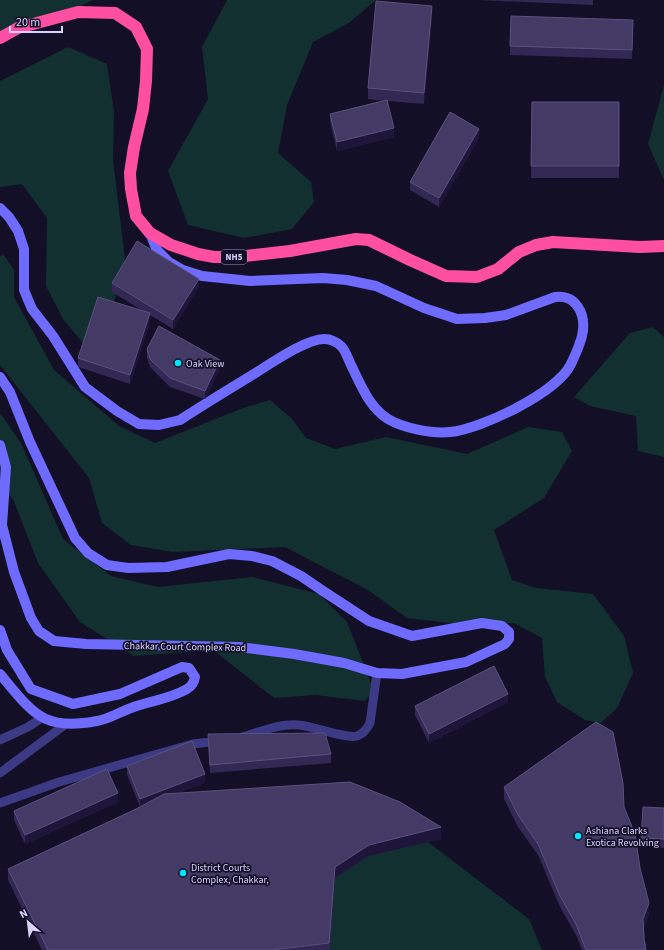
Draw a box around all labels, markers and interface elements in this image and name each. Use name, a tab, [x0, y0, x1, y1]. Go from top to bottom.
scale bar	[10, 8, 62, 34]
text: 20 m	[16, 14, 40, 31]
road number: NH5	[221, 250, 247, 264]
place label: Oak View	[186, 357, 224, 371]
marker: Oak View	[173, 358, 183, 368]
street label: Chakkar Court Complex Road	[124, 639, 246, 655]
place label: Ashiana Clarks Exotica Revolving	[586, 824, 659, 850]
marker: Ashiana Clarks Exotica Revolving	[573, 831, 583, 841]
place label: District Courts Complex, Chakkar,	[191, 861, 269, 887]
marker: District Courts Complex, Chakkar,	[178, 868, 188, 878]
north arrow	[8, 902, 48, 942]
text: N	[17, 905, 30, 922]

